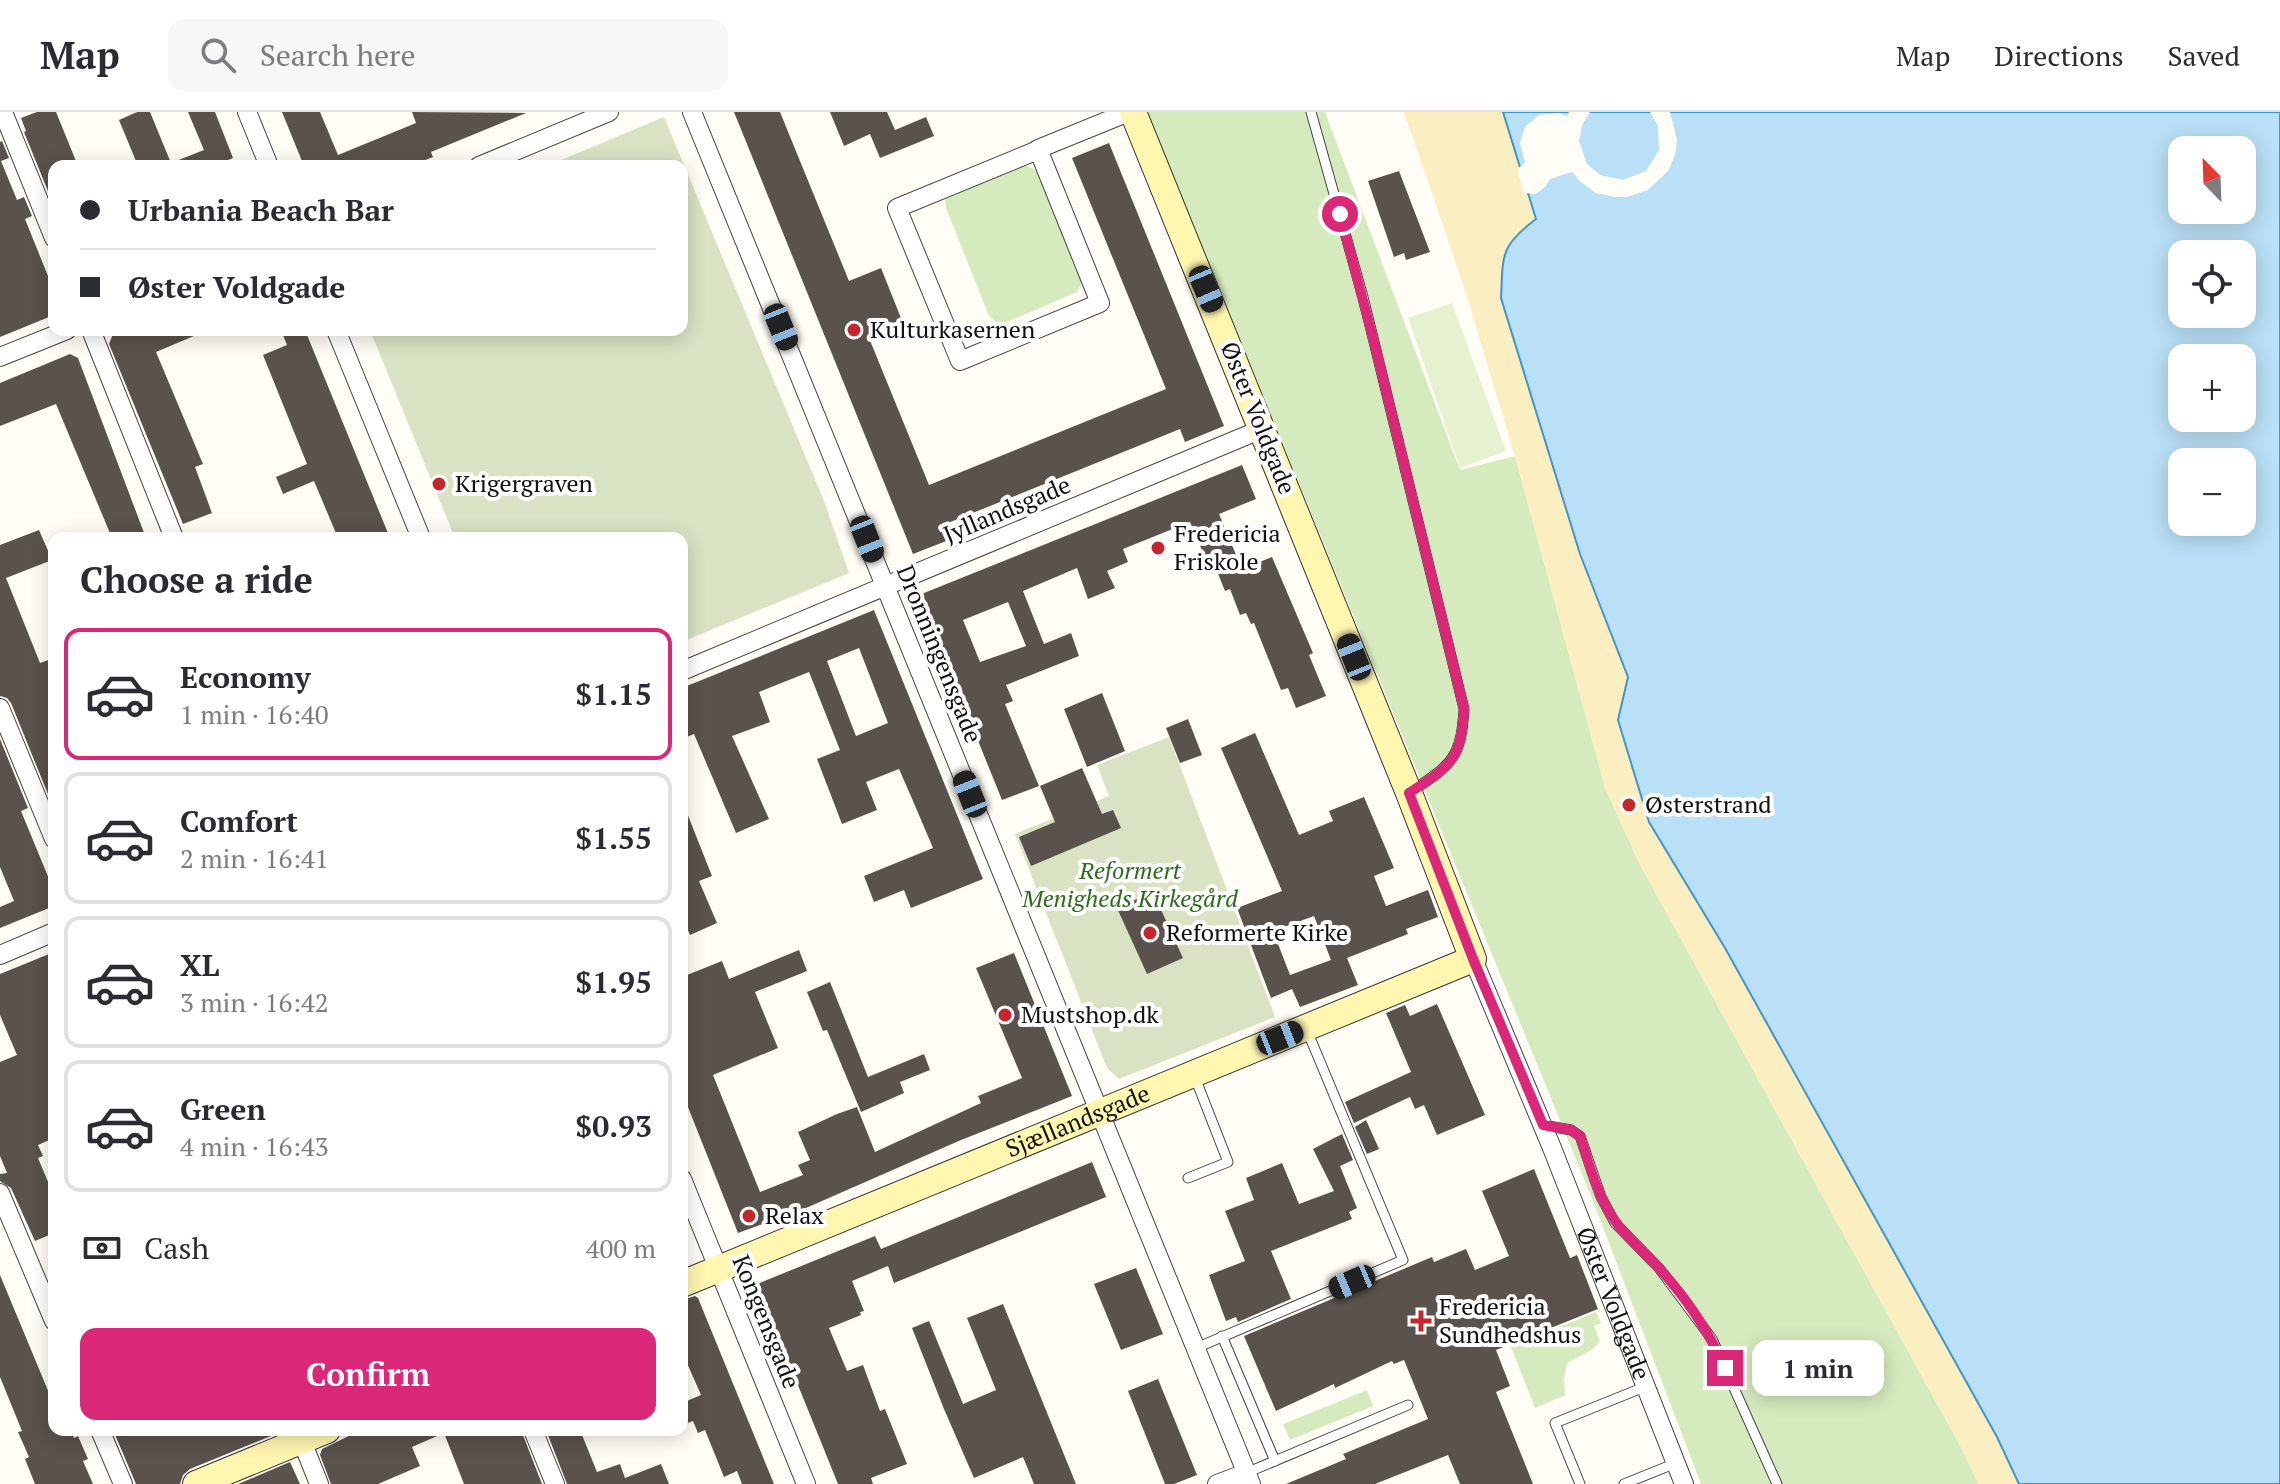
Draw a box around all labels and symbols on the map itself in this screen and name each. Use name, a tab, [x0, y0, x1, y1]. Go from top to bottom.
north arrow	[2168, 136, 2256, 224]
route start	[1322, 196, 1358, 232]
car	[1186, 262, 1226, 316]
car	[761, 300, 801, 354]
place label: Kulturkasernen	[870, 313, 1035, 345]
marker: Kulturkasernen	[845, 321, 863, 339]
street label: Øster Voldgade	[1214, 337, 1304, 499]
place label: Krigergraven	[455, 467, 593, 499]
street label: Jyllandsgade	[938, 468, 1075, 550]
marker: Krigergraven	[430, 475, 448, 493]
car	[847, 512, 887, 566]
place label: Fredericia Friskole	[1174, 517, 1281, 577]
marker: Fredericia Friskole	[1149, 539, 1167, 557]
street label: Dronningensgade	[890, 560, 990, 747]
car	[1334, 630, 1374, 684]
car	[950, 767, 990, 821]
place label: Østerstrand	[1645, 788, 1772, 820]
marker: Østerstrand	[1620, 796, 1638, 814]
park label: Reformert Menigheds Kirkegård	[1021, 854, 1239, 914]
place label: Reformerte Kirke	[1166, 916, 1348, 948]
marker: Reformerte Kirke	[1141, 924, 1159, 942]
place label: Mustshop.dk	[1021, 998, 1159, 1030]
marker: Mustshop.dk	[996, 1006, 1014, 1024]
car	[1253, 1018, 1307, 1058]
street label: Sjællandsgade	[1001, 1076, 1154, 1164]
place label: Relax	[765, 1199, 824, 1231]
marker: Relax	[740, 1207, 758, 1225]
street label: Øster Voldgade	[1570, 1222, 1659, 1384]
street label: Kongensgade	[726, 1250, 808, 1393]
car	[1325, 1262, 1379, 1302]
place label: Fredericia Sundhedshus	[1439, 1290, 1581, 1350]
marker: Fredericia Sundhedshus	[1410, 1310, 1432, 1332]
callout: 1 min	[1753, 1340, 1885, 1396]
route end	[1707, 1350, 1743, 1386]

